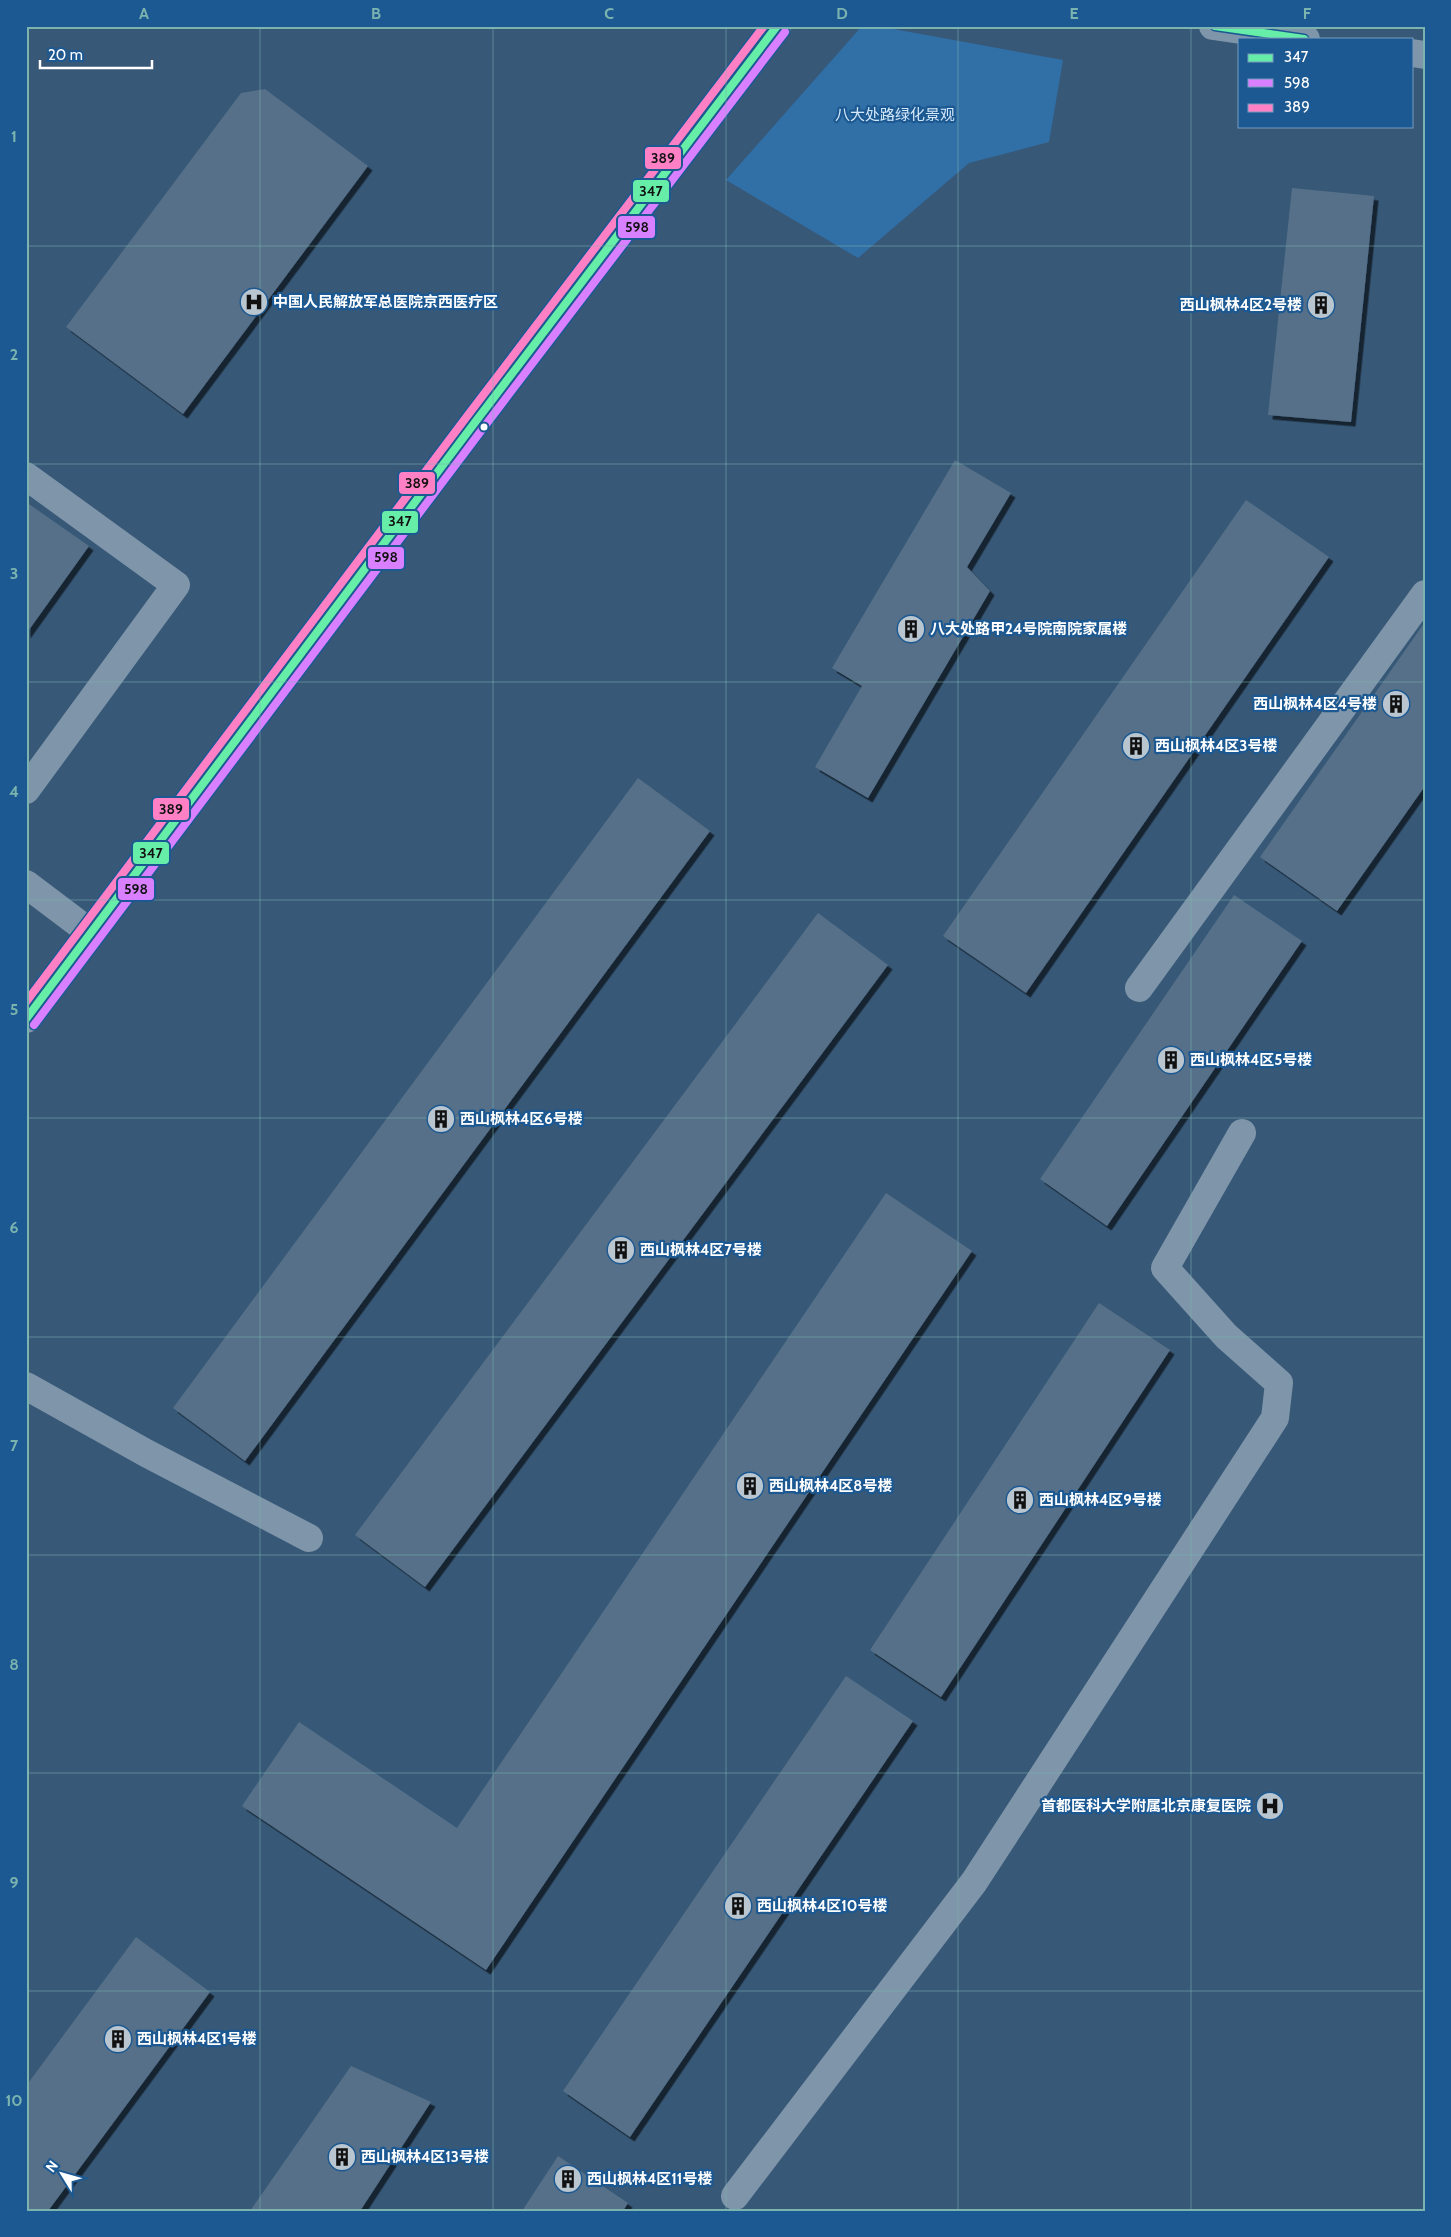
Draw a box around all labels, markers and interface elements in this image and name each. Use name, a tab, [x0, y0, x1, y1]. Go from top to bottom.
text: A	[139, 4, 149, 23]
text: B	[371, 4, 381, 23]
text: C	[604, 4, 614, 23]
text: D	[836, 4, 848, 23]
text: E	[1069, 4, 1079, 23]
text: F	[1303, 4, 1312, 23]
scale bar	[40, 38, 152, 70]
legend	[1238, 38, 1414, 128]
text: 20 m	[48, 46, 83, 64]
text: 347	[1284, 48, 1309, 66]
text: 598	[1284, 74, 1310, 92]
text: 389	[1284, 98, 1310, 116]
park label: 八大处路绿化景观	[835, 106, 955, 124]
text: 1	[11, 127, 17, 146]
line badge: 389	[644, 146, 682, 170]
text: 389	[651, 149, 675, 167]
line badge: 347	[632, 179, 670, 203]
text: 347	[639, 182, 664, 200]
line badge: 598	[617, 215, 656, 239]
text: 598	[625, 218, 649, 236]
hospital icon: 中国人民解放军总医院京西医疗区	[239, 287, 269, 317]
building icon: 西山枫林4区2号楼	[1306, 290, 1336, 320]
place label: 中国人民解放军总医院京西医疗区	[273, 293, 498, 311]
place label: 西山枫林4区2号楼	[1180, 296, 1302, 314]
text: 2	[10, 345, 18, 364]
unlabelled marker	[479, 422, 489, 432]
line badge: 389	[398, 471, 436, 495]
text: 389	[405, 474, 429, 492]
line badge: 347	[381, 510, 419, 534]
text: 347	[388, 512, 413, 530]
line badge: 598	[367, 546, 405, 570]
text: 598	[374, 548, 398, 566]
text: 3	[10, 564, 18, 583]
building icon: 八大处路甲24号院南院家属楼	[896, 614, 926, 644]
place label: 八大处路甲24号院南院家属楼	[930, 620, 1127, 638]
building icon: 西山枫林4区4号楼	[1381, 689, 1411, 719]
place label: 西山枫林4区4号楼	[1253, 695, 1377, 713]
building icon: 西山枫林4区3号楼	[1121, 731, 1151, 761]
place label: 西山枫林4区3号楼	[1155, 737, 1277, 755]
text: 4	[9, 782, 19, 801]
line badge: 389	[152, 797, 190, 821]
text: 389	[159, 800, 183, 818]
line badge: 347	[132, 841, 170, 865]
text: 347	[139, 844, 164, 862]
line badge: 598	[117, 877, 155, 901]
text: 598	[124, 880, 148, 898]
text: 5	[10, 1000, 18, 1019]
building icon: 西山枫林4区5号楼	[1156, 1045, 1186, 1075]
place label: 西山枫林4区5号楼	[1190, 1051, 1312, 1069]
building icon: 西山枫林4区6号楼	[426, 1104, 456, 1134]
place label: 西山枫林4区6号楼	[460, 1110, 583, 1128]
text: 6	[10, 1218, 19, 1237]
building icon: 西山枫林4区7号楼	[606, 1235, 636, 1265]
place label: 西山枫林4区7号楼	[640, 1241, 762, 1259]
text: 7	[10, 1436, 19, 1455]
building icon: 西山枫林4区8号楼	[735, 1471, 765, 1501]
place label: 西山枫林4区8号楼	[769, 1477, 892, 1495]
building icon: 西山枫林4区9号楼	[1005, 1485, 1035, 1515]
place label: 西山枫林4区9号楼	[1039, 1491, 1162, 1509]
text: 8	[9, 1655, 19, 1674]
hospital icon: 首都医科大学附属北京康复医院	[1255, 1791, 1285, 1821]
place label: 首都医科大学附属北京康复医院	[1041, 1797, 1251, 1815]
text: 9	[10, 1873, 19, 1892]
building icon: 西山枫林4区10号楼	[723, 1891, 753, 1921]
place label: 西山枫林4区10号楼	[757, 1897, 887, 1915]
building icon: 西山枫林4区1号楼	[103, 2024, 133, 2054]
place label: 西山枫林4区1号楼	[137, 2030, 257, 2048]
text: 10	[5, 2091, 23, 2110]
building icon: 西山枫林4区13号楼	[327, 2142, 357, 2172]
place label: 西山枫林4区13号楼	[361, 2148, 489, 2166]
north arrow	[38, 2150, 88, 2200]
text: N	[41, 2157, 62, 2176]
building icon: 西山枫林4区11号楼	[553, 2164, 583, 2194]
place label: 西山枫林4区11号楼	[587, 2170, 712, 2188]

